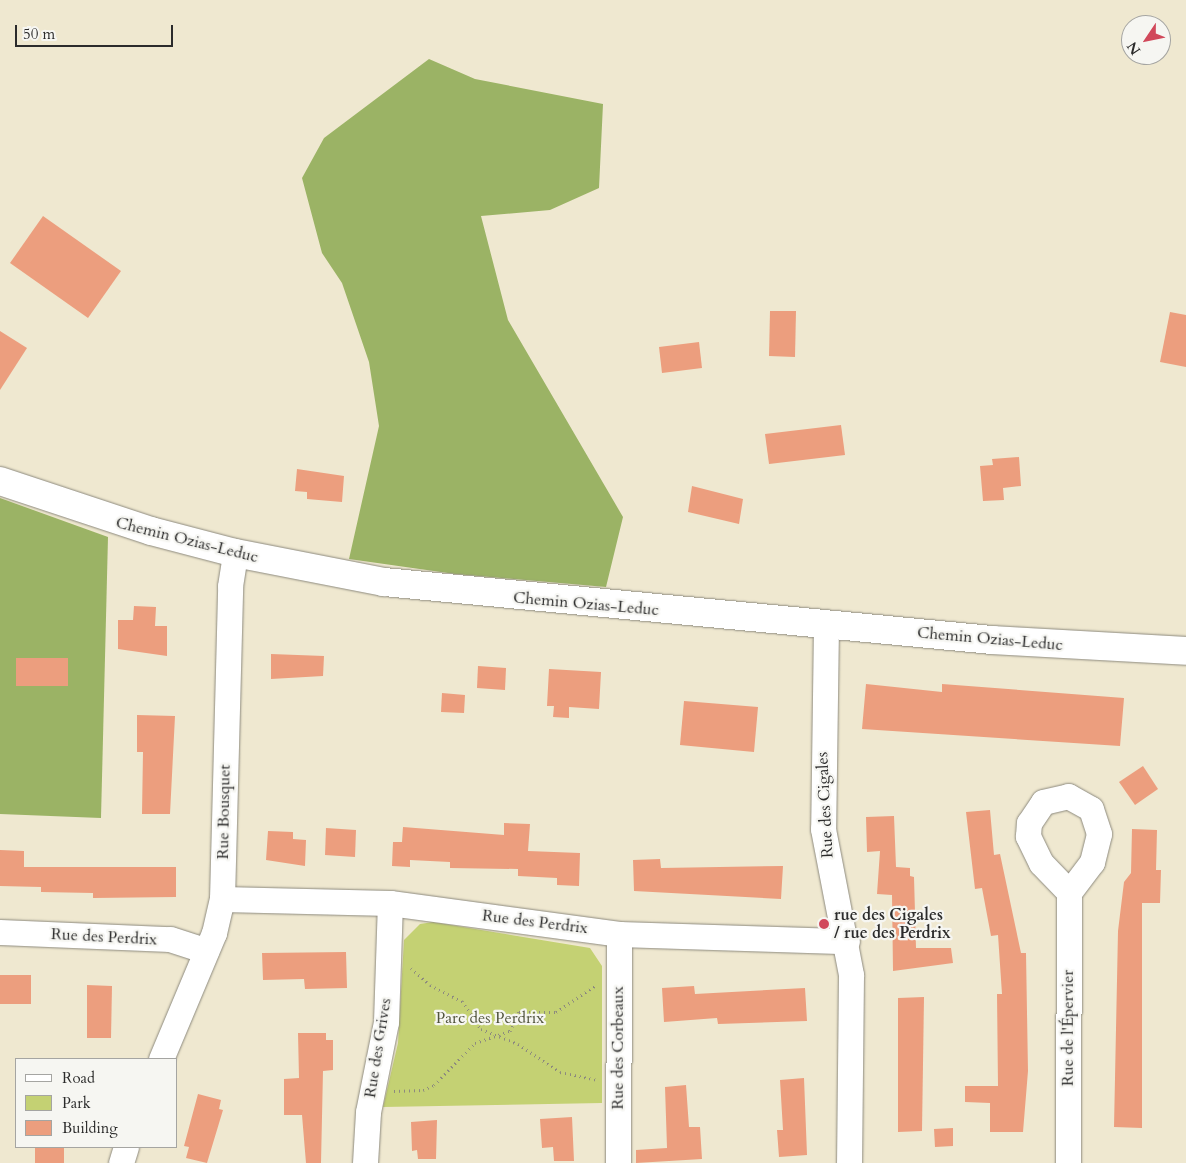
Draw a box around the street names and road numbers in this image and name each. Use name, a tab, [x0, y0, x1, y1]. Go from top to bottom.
street label: Chemin Ozias-Leduc	[114, 513, 260, 567]
street label: Chemin Ozias-Leduc	[512, 588, 660, 620]
street label: Chemin Ozias-Leduc	[916, 623, 1064, 655]
street label: Rue des Cigales	[813, 751, 837, 859]
street label: Rue Bousquet	[214, 764, 234, 860]
street label: Rue des Perdrix	[481, 906, 589, 938]
street label: Rue des Perdrix	[50, 925, 158, 949]
street label: Rue de l'Épervier	[1058, 970, 1078, 1086]
street label: Rue des Corbeaux	[608, 986, 628, 1110]
street label: Rue des Grives	[361, 997, 395, 1099]

